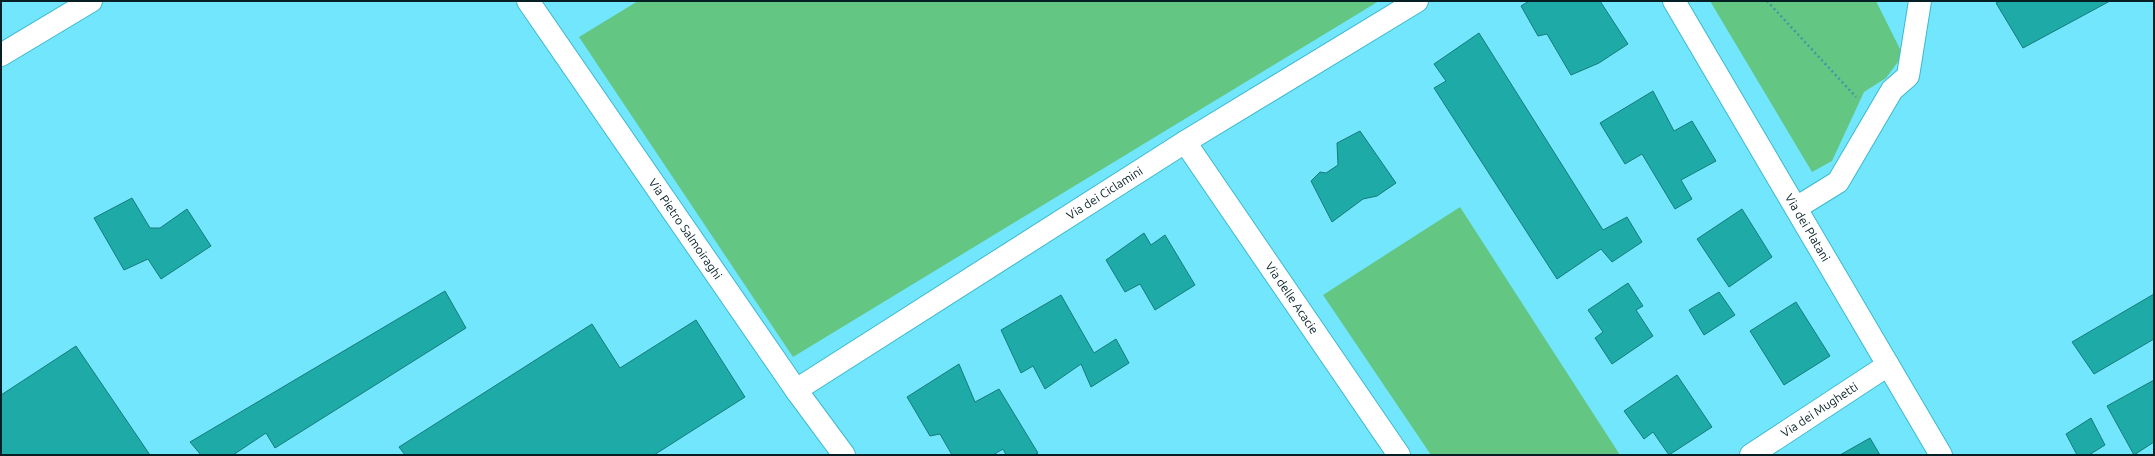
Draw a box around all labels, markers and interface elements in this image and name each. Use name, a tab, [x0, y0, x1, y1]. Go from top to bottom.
street label: Via dei Ciclamini	[1064, 164, 1145, 222]
street label: Via Pietro Salmoiraghi	[646, 176, 725, 282]
street label: Via dei Platani	[1783, 191, 1833, 264]
street label: Via delle Acacie	[1263, 259, 1321, 336]
street label: Via dei Mughetti	[1778, 380, 1860, 439]

